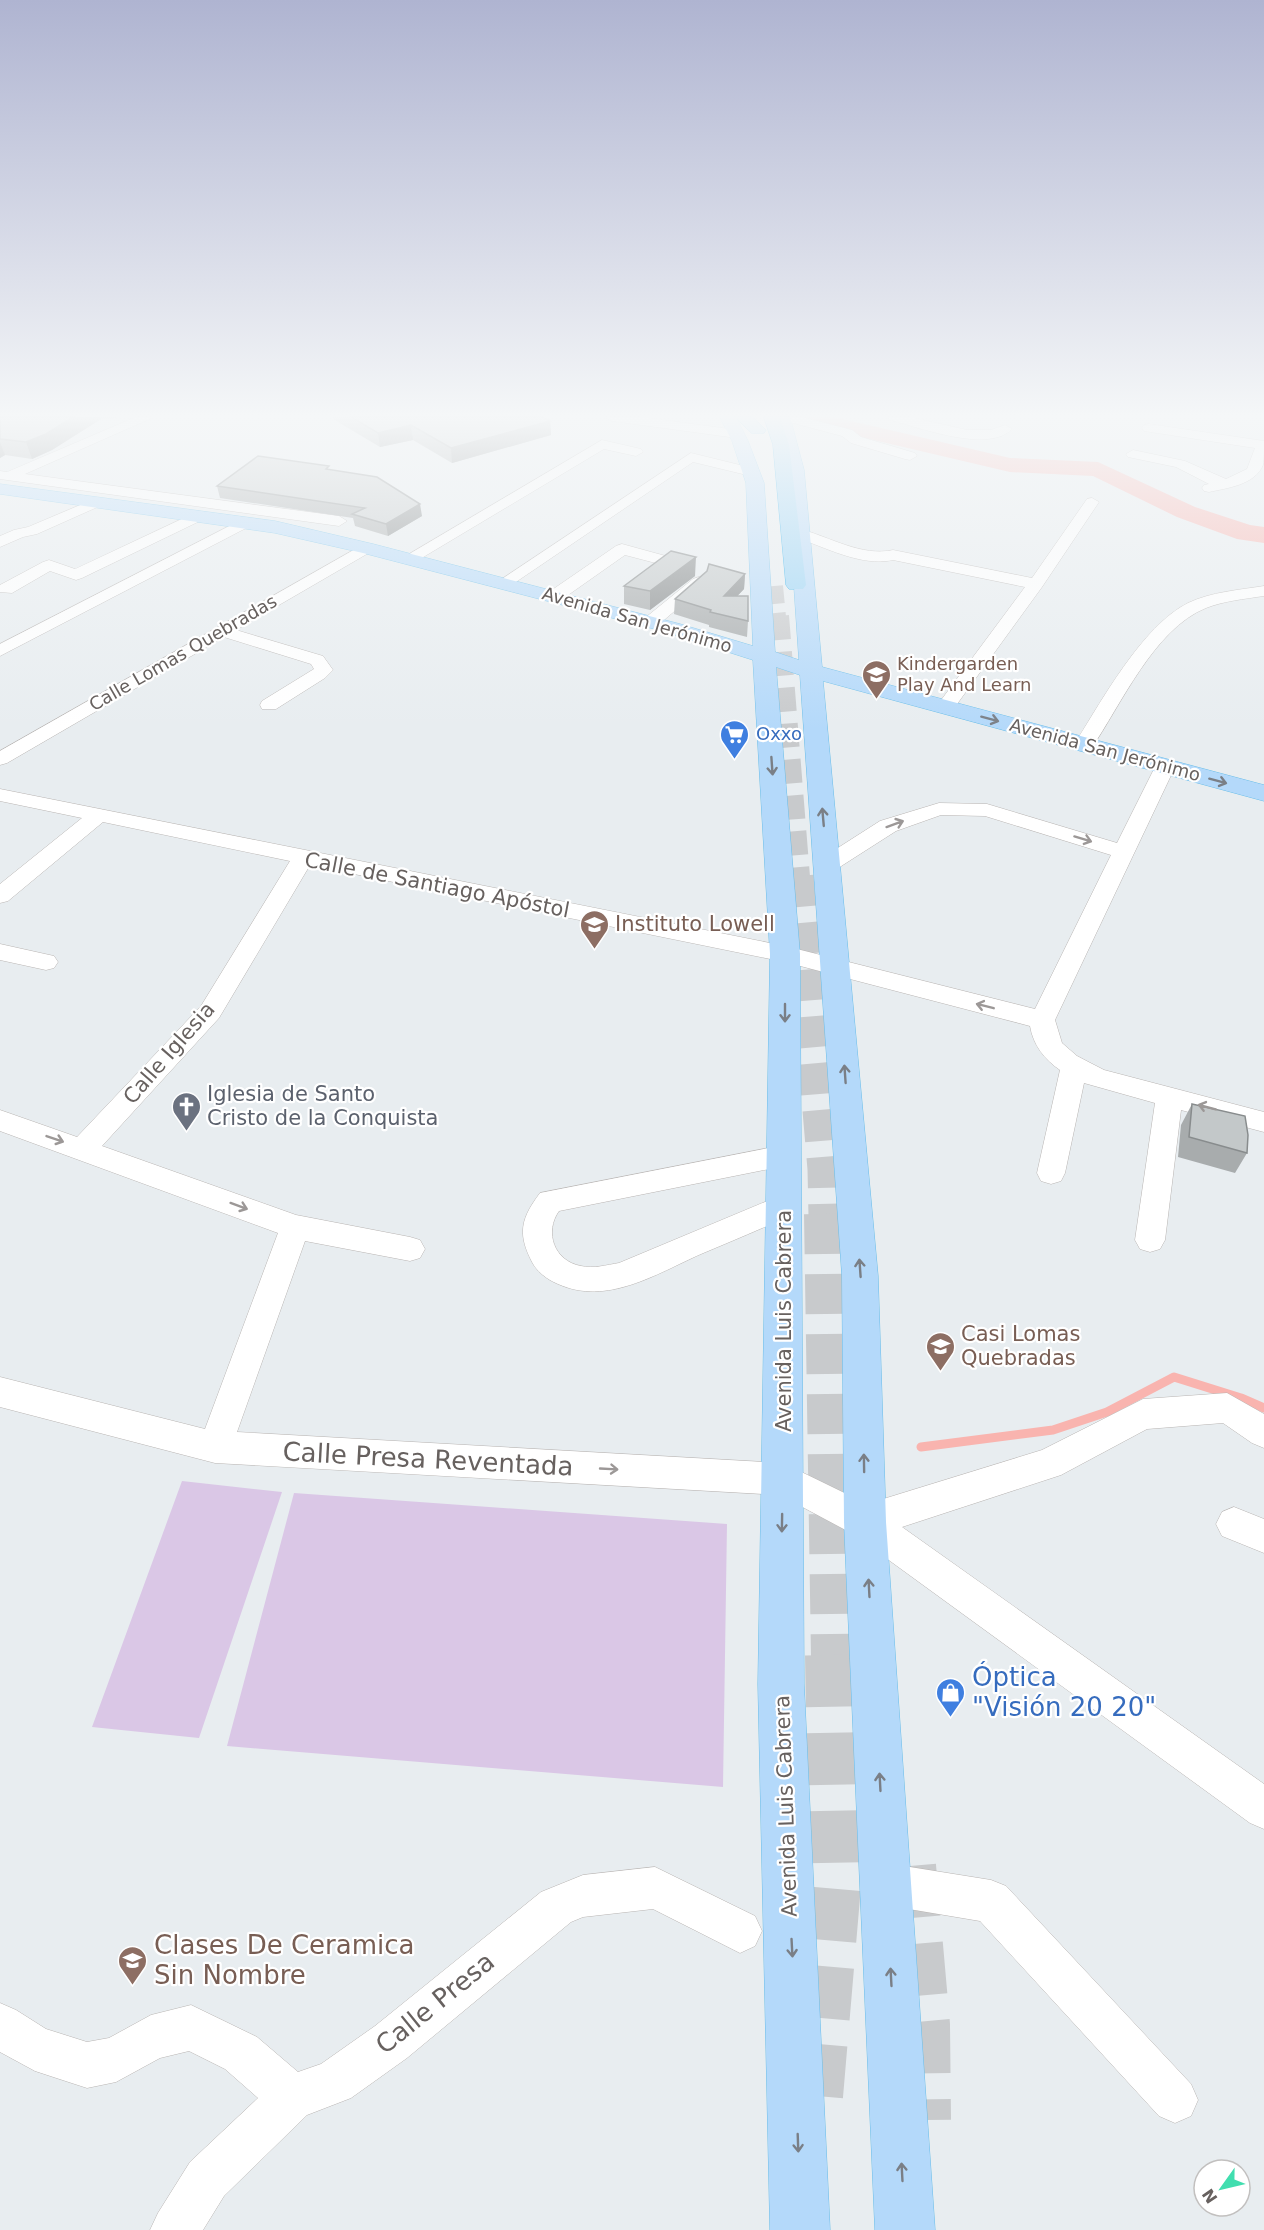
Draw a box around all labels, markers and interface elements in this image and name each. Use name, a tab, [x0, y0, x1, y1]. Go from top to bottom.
street label: Avenida San Jerónimo	[540, 582, 734, 657]
street label: Calle Lomas Quebradas	[85, 590, 280, 715]
place label: Kindergarden Play And Learn	[897, 653, 1031, 695]
school or university icon: Kindergarden Play And Learn	[860, 658, 892, 700]
one-way arrow	[980, 714, 999, 726]
street label: Avenida San Jerónimo	[1008, 714, 1203, 785]
supermarket icon: Oxxo	[719, 718, 751, 760]
place label: Oxxo	[756, 723, 802, 744]
one-way arrow	[766, 756, 777, 776]
one-way arrow	[1209, 776, 1228, 787]
one-way arrow	[817, 808, 828, 827]
one-way arrow	[885, 818, 904, 829]
one-way arrow	[1073, 834, 1092, 845]
street label: Calle de Santiago Apóstol	[302, 848, 572, 922]
school or university icon: Instituto Lowell	[578, 908, 610, 950]
place label: Instituto Lowell	[615, 912, 775, 936]
street label: Calle Iglesia	[118, 997, 220, 1109]
one-way arrow	[976, 999, 995, 1011]
one-way arrow	[779, 1002, 791, 1022]
one-way arrow	[839, 1065, 850, 1084]
place label: Iglesia de Santo Cristo de la Conquista	[207, 1082, 438, 1130]
church icon: Iglesia de Santo Cristo de la Conquista	[170, 1090, 202, 1132]
one-way arrow	[1198, 1100, 1217, 1112]
one-way arrow	[45, 1135, 64, 1146]
one-way arrow	[229, 1201, 247, 1212]
street label: Avenida Luis Cabrera	[772, 1210, 796, 1432]
one-way arrow	[854, 1259, 865, 1279]
place label: Casi Lomas Quebradas	[961, 1322, 1080, 1370]
school or university icon: Casi Lomas Quebradas	[924, 1330, 956, 1372]
street label: Calle Presa Reventada	[282, 1436, 574, 1482]
one-way arrow	[858, 1454, 870, 1474]
one-way arrow	[599, 1464, 618, 1475]
one-way arrow	[777, 1512, 788, 1532]
one-way arrow	[863, 1578, 874, 1598]
place label: Óptica "Visión 20 20"	[972, 1661, 1156, 1722]
shop icon: Óptica "Visión 20 20"	[935, 1676, 967, 1718]
street label: Avenida Luis Cabrera	[770, 1695, 802, 1917]
one-way arrow	[874, 1773, 885, 1793]
place label: Clases De Ceramica Sin Nombre	[154, 1930, 415, 1990]
one-way arrow	[787, 1938, 798, 1958]
school or university icon: Clases De Ceramica Sin Nombre	[117, 1944, 149, 1986]
street label: Calle Presa	[370, 1946, 500, 2060]
one-way arrow	[885, 1967, 896, 1987]
one-way arrow	[792, 2133, 803, 2153]
north arrow	[1192, 2158, 1252, 2218]
one-way arrow	[896, 2162, 907, 2182]
text: N	[1198, 2185, 1222, 2207]

